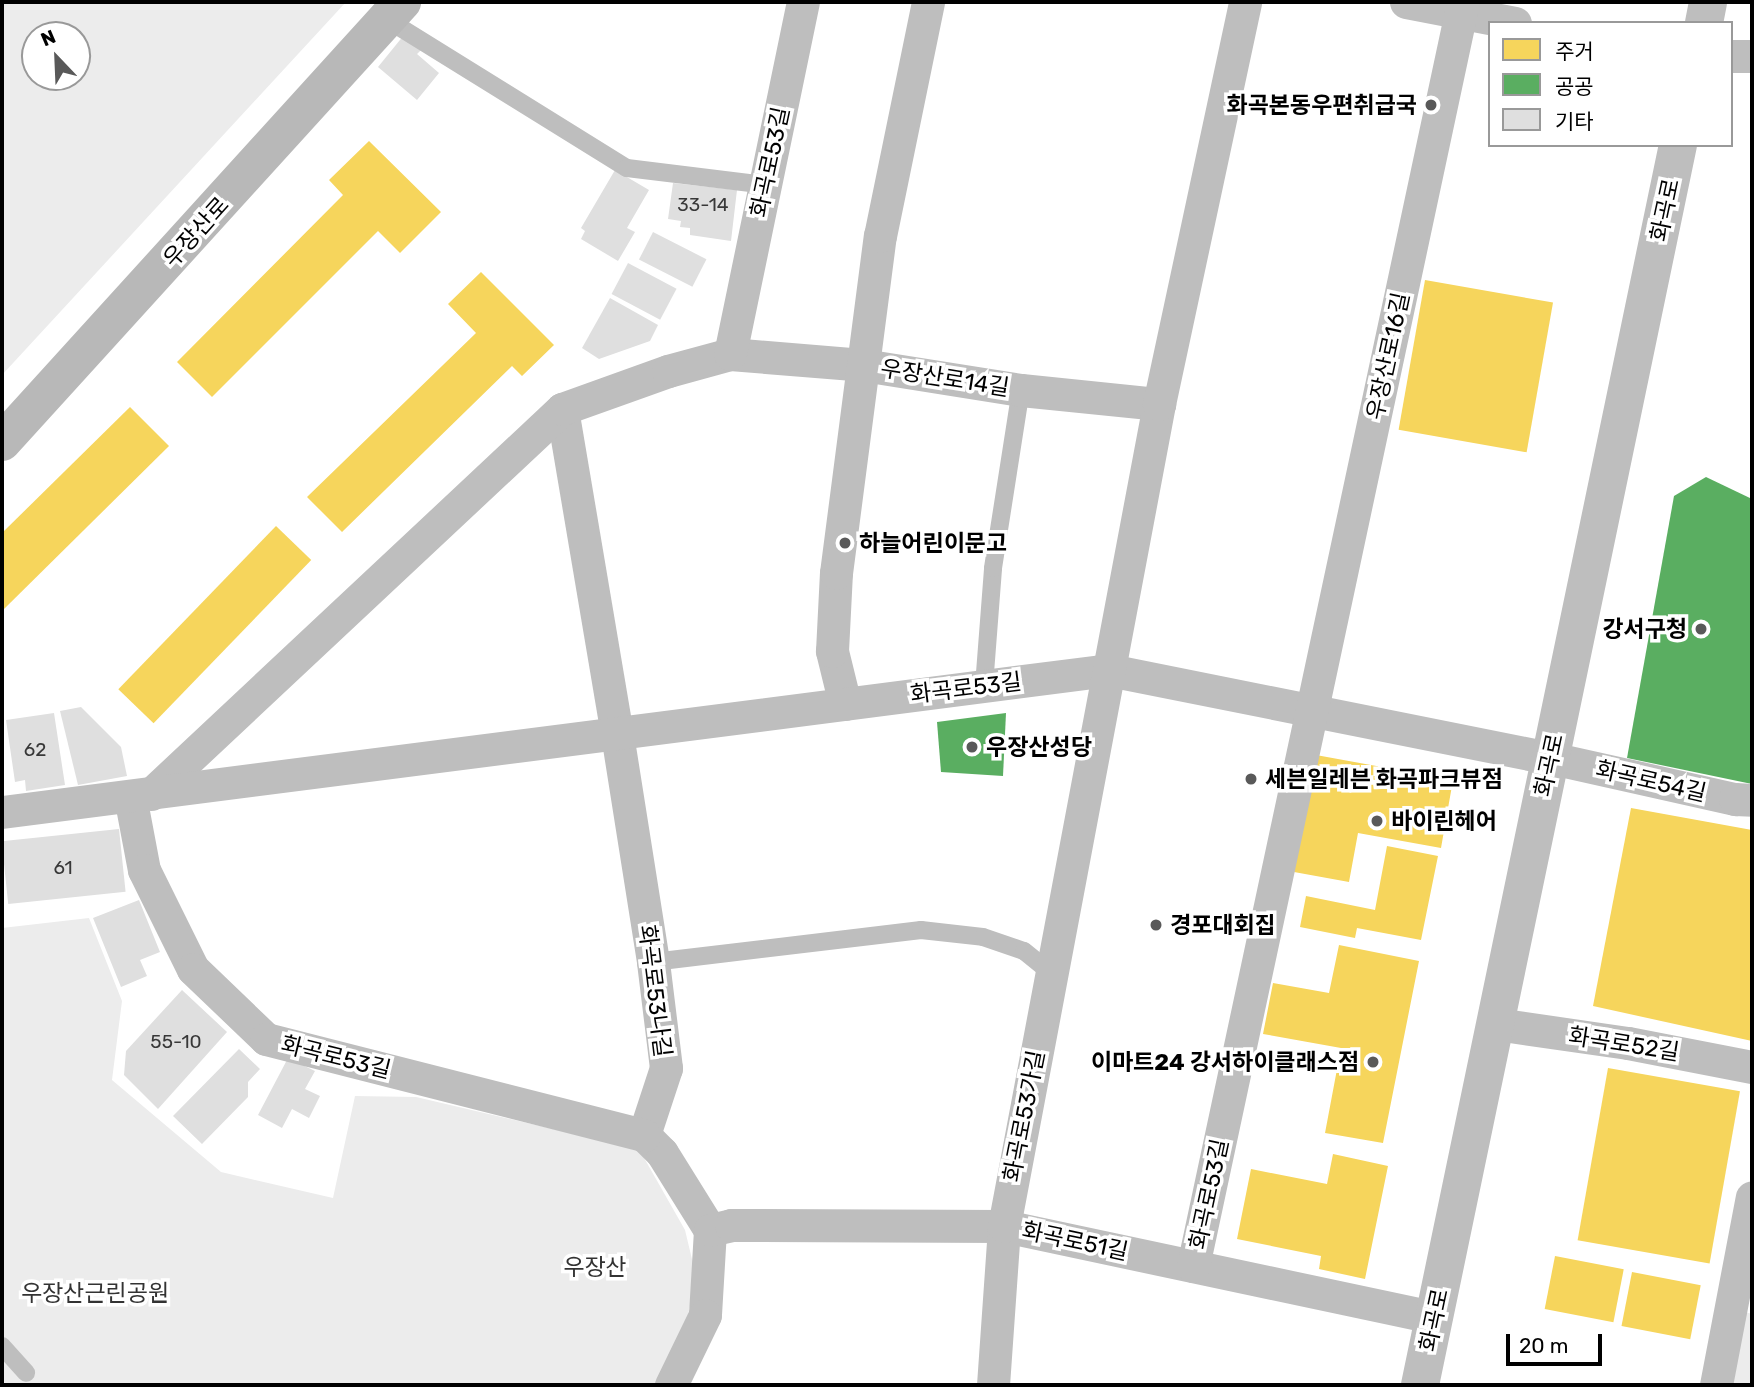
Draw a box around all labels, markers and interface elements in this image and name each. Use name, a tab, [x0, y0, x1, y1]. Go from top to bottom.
north arrow	[21, 21, 91, 91]
legend	[1488, 21, 1733, 147]
text: N	[38, 25, 59, 51]
text: 주거	[1555, 39, 1594, 64]
text: 공공	[1555, 74, 1594, 99]
place label: 화곡본동우편취급국	[1227, 91, 1417, 119]
marker: 화곡본동우편취급국	[1423, 97, 1439, 113]
street label: 화곡로53길	[745, 104, 795, 220]
text: 기타	[1555, 109, 1594, 134]
street label: 화곡로	[1645, 176, 1685, 244]
street label: 우장산로	[157, 191, 235, 273]
house number: 33-14	[677, 194, 729, 216]
street label: 우장산로16길	[1361, 290, 1415, 422]
street label: 우장산로14길	[879, 354, 1011, 402]
place label: 하늘어린이문고	[859, 529, 1007, 557]
marker: 하늘어린이문고	[837, 535, 853, 551]
place label: 강서구청	[1602, 615, 1687, 643]
marker: 강서구청	[1693, 621, 1709, 637]
street label: 화곡로53길	[909, 667, 1023, 709]
street label: 화곡로	[1529, 731, 1569, 799]
place label: 우장산성당	[986, 733, 1092, 761]
house number: 62	[24, 739, 46, 761]
marker: 우장산성당	[964, 739, 980, 755]
street label: 화곡로54길	[1593, 755, 1709, 807]
place label: 세븐일레븐 화곡파크뷰점	[1265, 765, 1503, 793]
marker: 세븐일레븐 화곡파크뷰점	[1243, 771, 1259, 787]
place label: 바이린헤어	[1391, 807, 1497, 835]
marker: 바이린헤어	[1369, 813, 1385, 829]
house number: 61	[53, 857, 73, 879]
place label: 경포대회집	[1170, 911, 1276, 939]
marker: 경포대회집	[1148, 917, 1164, 933]
street label: 화곡로53나길	[633, 923, 677, 1059]
street label: 화곡로52길	[1567, 1022, 1681, 1066]
street label: 화곡로53길	[278, 1030, 394, 1084]
house number: 55-10	[150, 1031, 202, 1053]
street label: 화곡로53가길	[998, 1048, 1050, 1184]
place label: 이마트24 강서하이클래스점	[1091, 1048, 1359, 1076]
marker: 이마트24 강서하이클래스점	[1365, 1054, 1381, 1070]
street label: 화곡로53길	[1184, 1136, 1234, 1252]
street label: 화곡로51길	[1019, 1216, 1131, 1266]
park label: 우장산	[563, 1253, 627, 1281]
park label: 우장산근린공원	[21, 1279, 169, 1307]
street label: 화곡로	[1414, 1286, 1454, 1354]
scale bar	[1509, 1320, 1605, 1364]
text: 20 m	[1519, 1333, 1568, 1358]

